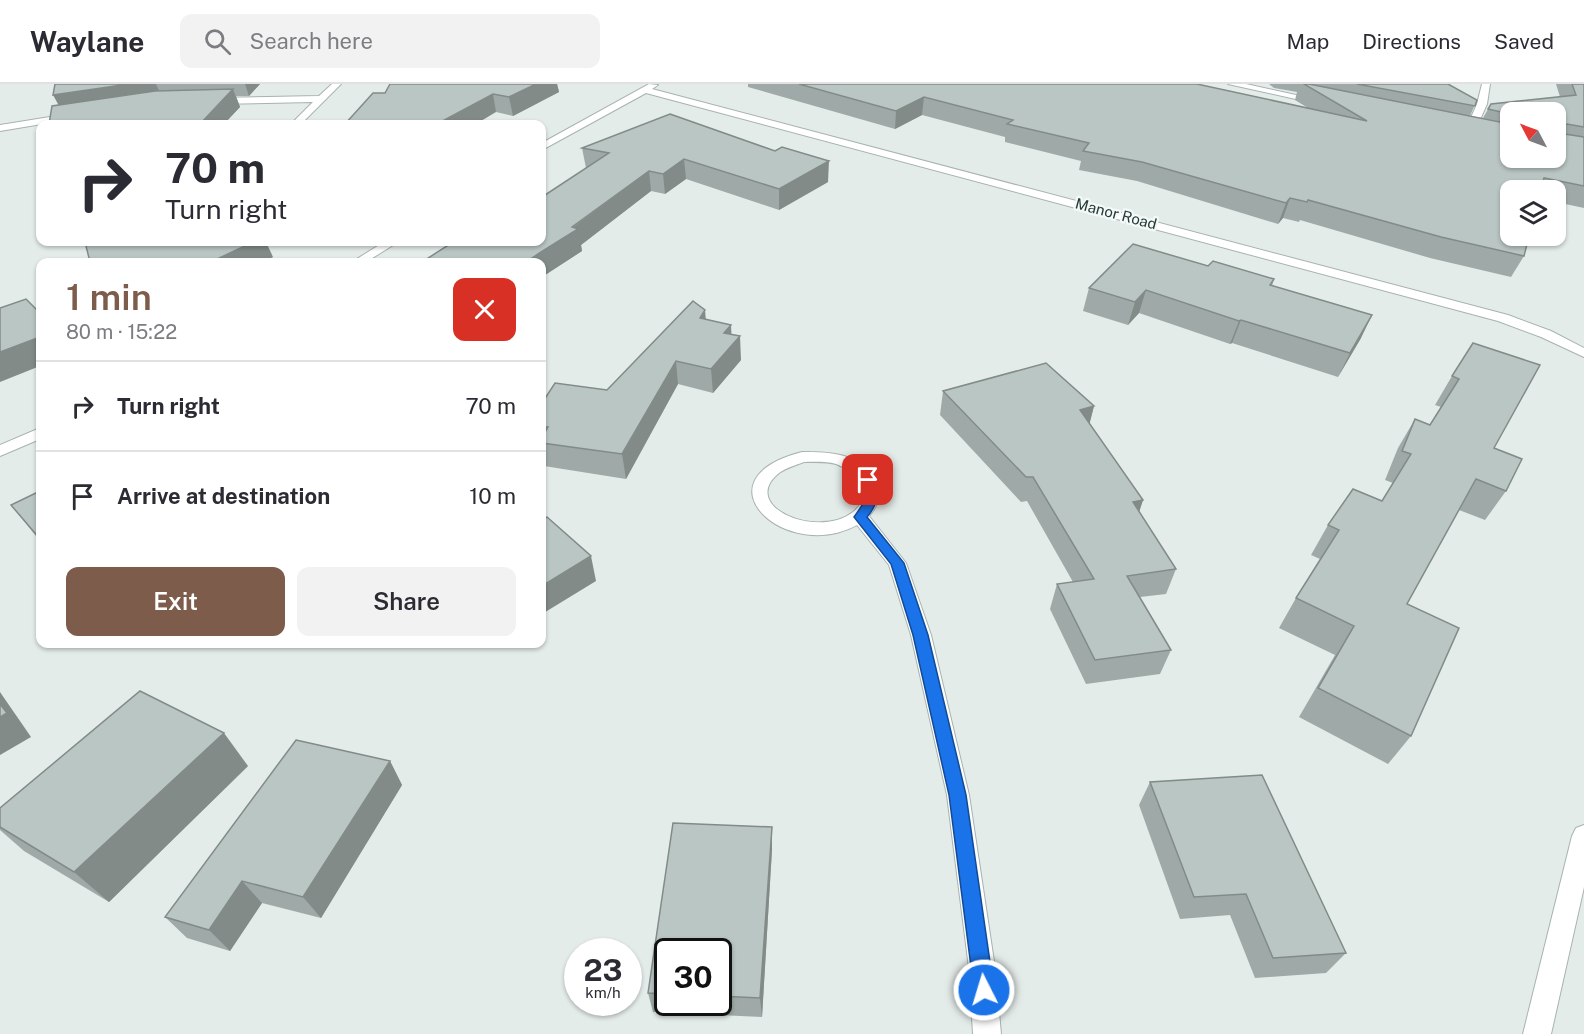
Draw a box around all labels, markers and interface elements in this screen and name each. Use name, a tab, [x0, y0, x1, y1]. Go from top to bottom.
search box	[180, 14, 600, 68]
text: Waylane	[30, 25, 144, 58]
icon: search	[201, 25, 234, 58]
text: Search here	[249, 28, 373, 54]
text: Map	[1287, 29, 1329, 54]
text: Directions	[1362, 29, 1461, 54]
text: Saved	[1494, 29, 1554, 54]
north arrow	[1500, 102, 1566, 168]
map controls	[1500, 102, 1566, 246]
text: 70 m	[165, 143, 265, 192]
icon: right	[66, 144, 144, 222]
button: layers	[1500, 180, 1566, 246]
text: Turn right	[165, 193, 288, 225]
street label: Manor Road	[1074, 194, 1159, 233]
text: 1 min	[66, 276, 152, 318]
button: close	[453, 278, 516, 341]
text: 80 m · 15:22	[66, 320, 177, 344]
icon: right	[66, 390, 99, 423]
text: Turn right	[117, 393, 220, 419]
text: 70 m	[465, 393, 516, 419]
pin	[842, 454, 893, 505]
icon: arrive	[851, 463, 884, 496]
icon: arrive	[66, 480, 99, 513]
text: Arrive at destination	[117, 483, 330, 509]
text: 10 m	[469, 483, 516, 509]
button: Exit	[66, 567, 285, 636]
button: Share	[297, 567, 516, 636]
speed limit sign: 30	[654, 938, 732, 1016]
text: 23	[583, 952, 623, 988]
position arrow	[952, 958, 1016, 1022]
text: km/h	[585, 984, 621, 1001]

